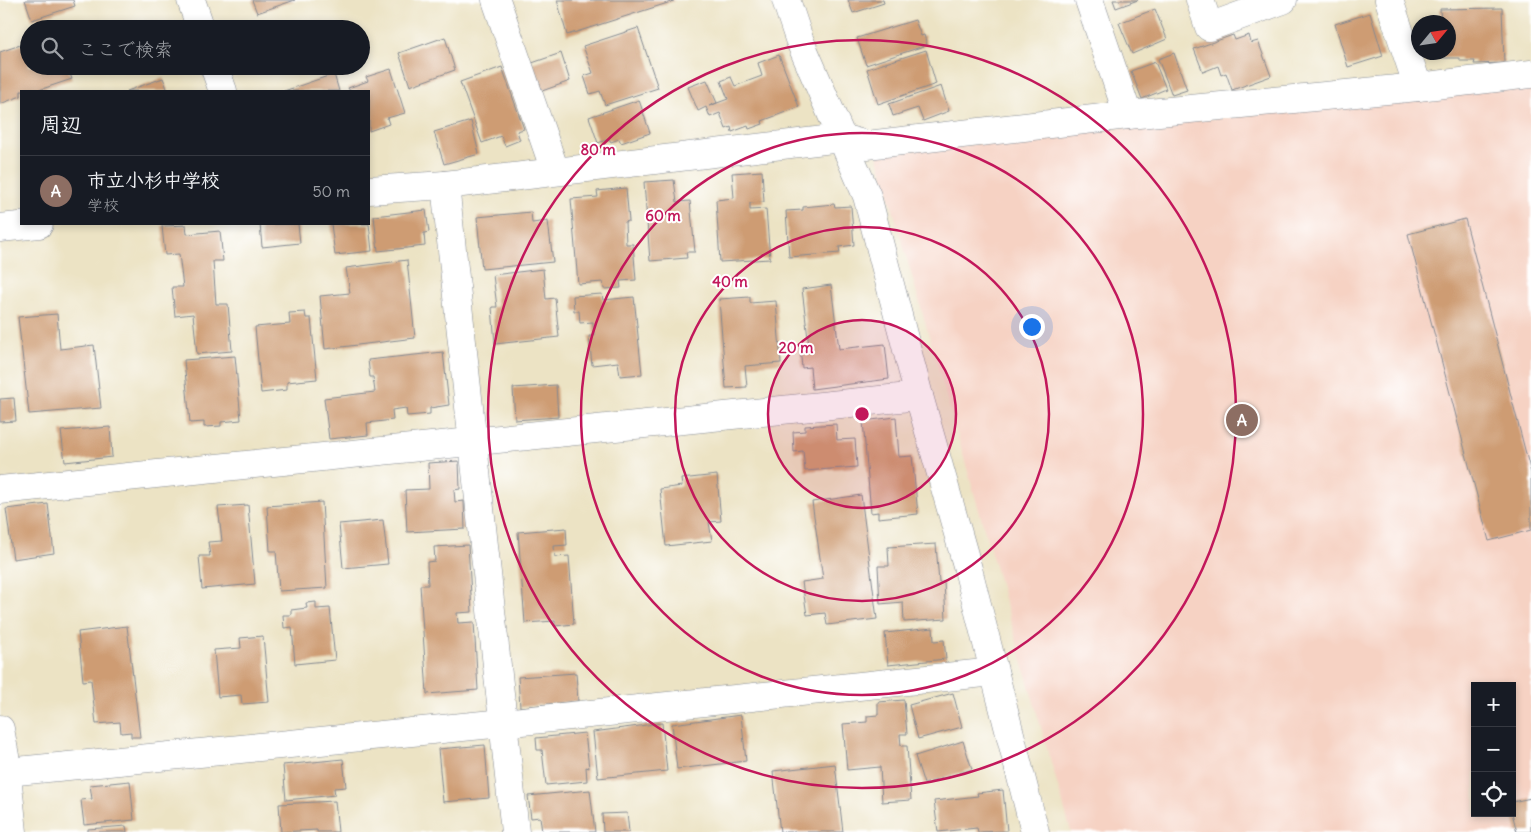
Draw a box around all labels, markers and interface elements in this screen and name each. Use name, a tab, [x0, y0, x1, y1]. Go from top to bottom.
north arrow	[1411, 15, 1456, 60]
search box	[20, 20, 370, 75]
icon: search	[38, 34, 66, 62]
text: ここで検索	[78, 37, 173, 61]
text: 周辺	[40, 111, 82, 138]
text: 80 m	[580, 140, 616, 159]
text: 市立小杉中学校	[87, 168, 220, 192]
text: A	[51, 181, 61, 201]
text: 50 m	[312, 181, 350, 201]
text: 学校	[87, 195, 119, 215]
text: 60 m	[645, 206, 681, 225]
text: 40 m	[712, 272, 748, 291]
your location	[1019, 314, 1045, 340]
text: 20 m	[779, 338, 813, 357]
pin: A	[1226, 401, 1258, 439]
centre of rings	[853, 405, 871, 423]
map controls	[1471, 682, 1516, 817]
button: +	[1471, 682, 1516, 727]
button: −	[1471, 727, 1516, 772]
button: locate	[1471, 772, 1516, 817]

